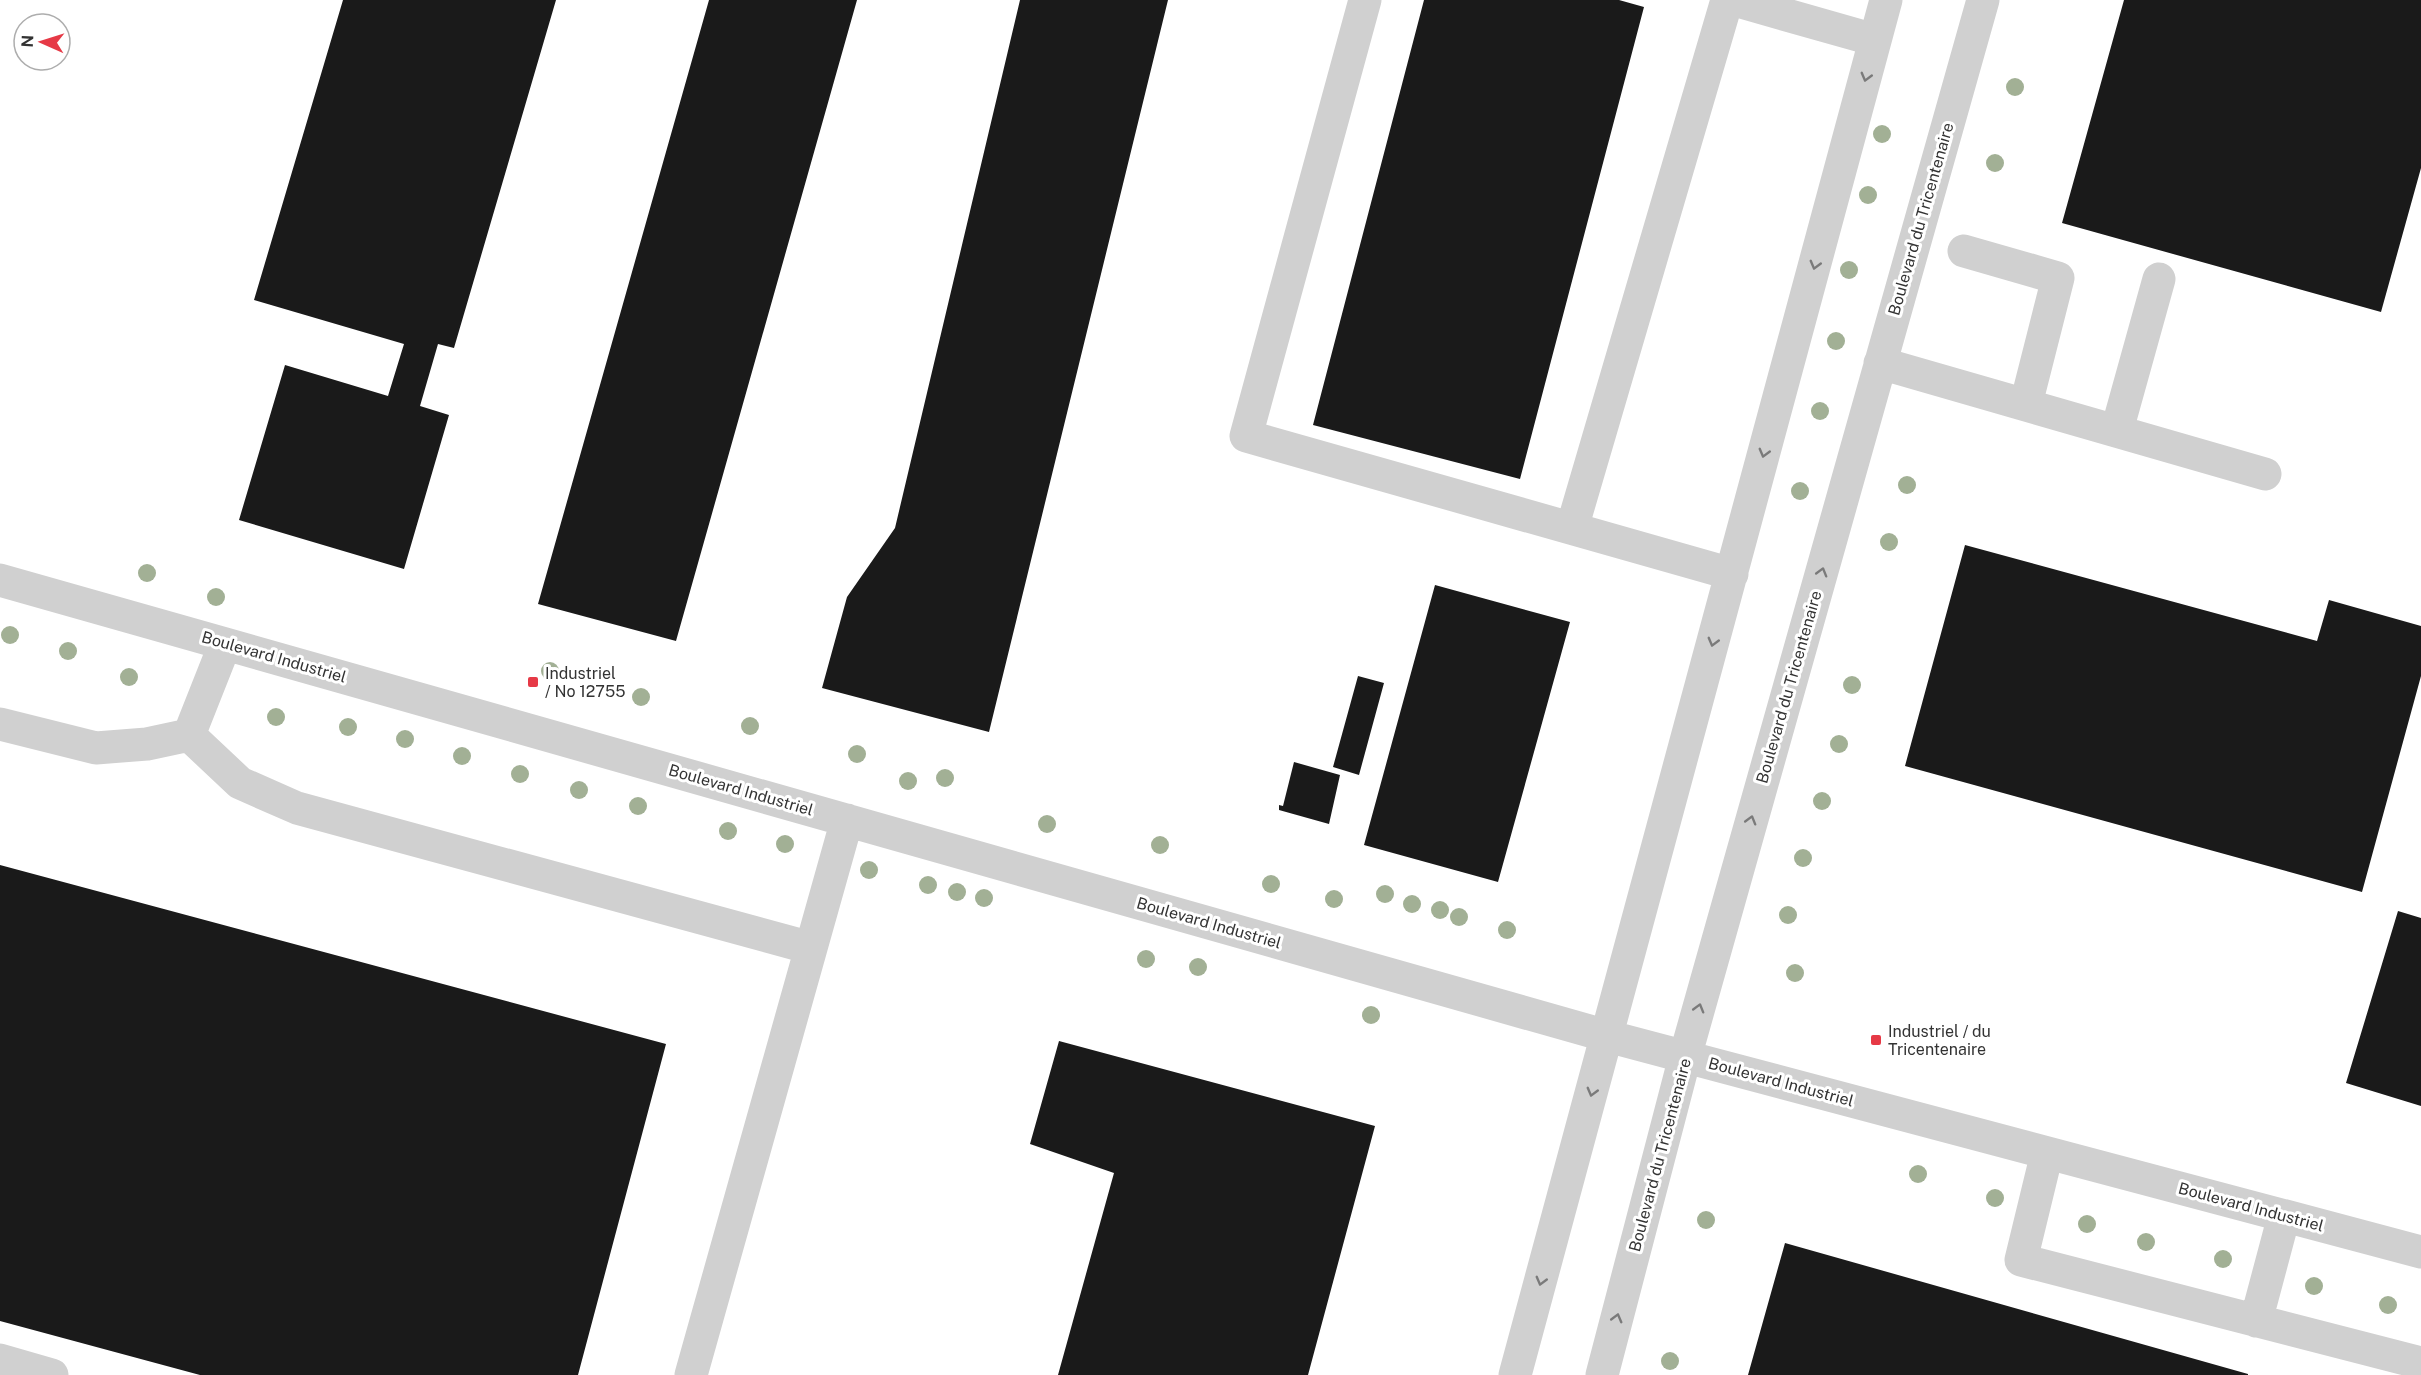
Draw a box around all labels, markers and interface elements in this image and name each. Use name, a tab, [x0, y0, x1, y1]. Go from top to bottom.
north arrow	[12, 12, 72, 72]
text: N	[18, 34, 37, 48]
one-way arrow	[1860, 72, 1873, 82]
street label: Boulevard du Tricentenaire	[1884, 120, 1958, 318]
one-way arrow	[1810, 259, 1822, 270]
one-way arrow	[1759, 447, 1771, 458]
one-way arrow	[1814, 567, 1827, 577]
street label: Boulevard du Tricentenaire	[1752, 588, 1826, 786]
street label: Boulevard Industriel	[199, 627, 349, 687]
one-way arrow	[1708, 636, 1721, 646]
place label: Industriel / No 12755	[545, 664, 625, 701]
marker: Industriel / No 12755	[526, 675, 540, 689]
street label: Boulevard Industriel	[666, 760, 816, 820]
one-way arrow	[1744, 815, 1757, 825]
street label: Boulevard Industriel	[1134, 893, 1284, 953]
one-way arrow	[1691, 1003, 1704, 1013]
place label: Industriel / du Tricentenaire	[1888, 1022, 1991, 1059]
marker: Industriel / du Tricentenaire	[1869, 1033, 1883, 1047]
street label: Boulevard Industriel	[1706, 1053, 1856, 1111]
street label: Boulevard du Tricentenaire	[1625, 1056, 1695, 1254]
one-way arrow	[1587, 1087, 1599, 1097]
street label: Boulevard Industriel	[2176, 1178, 2326, 1236]
one-way arrow	[1536, 1275, 1548, 1286]
one-way arrow	[1609, 1314, 1622, 1324]

